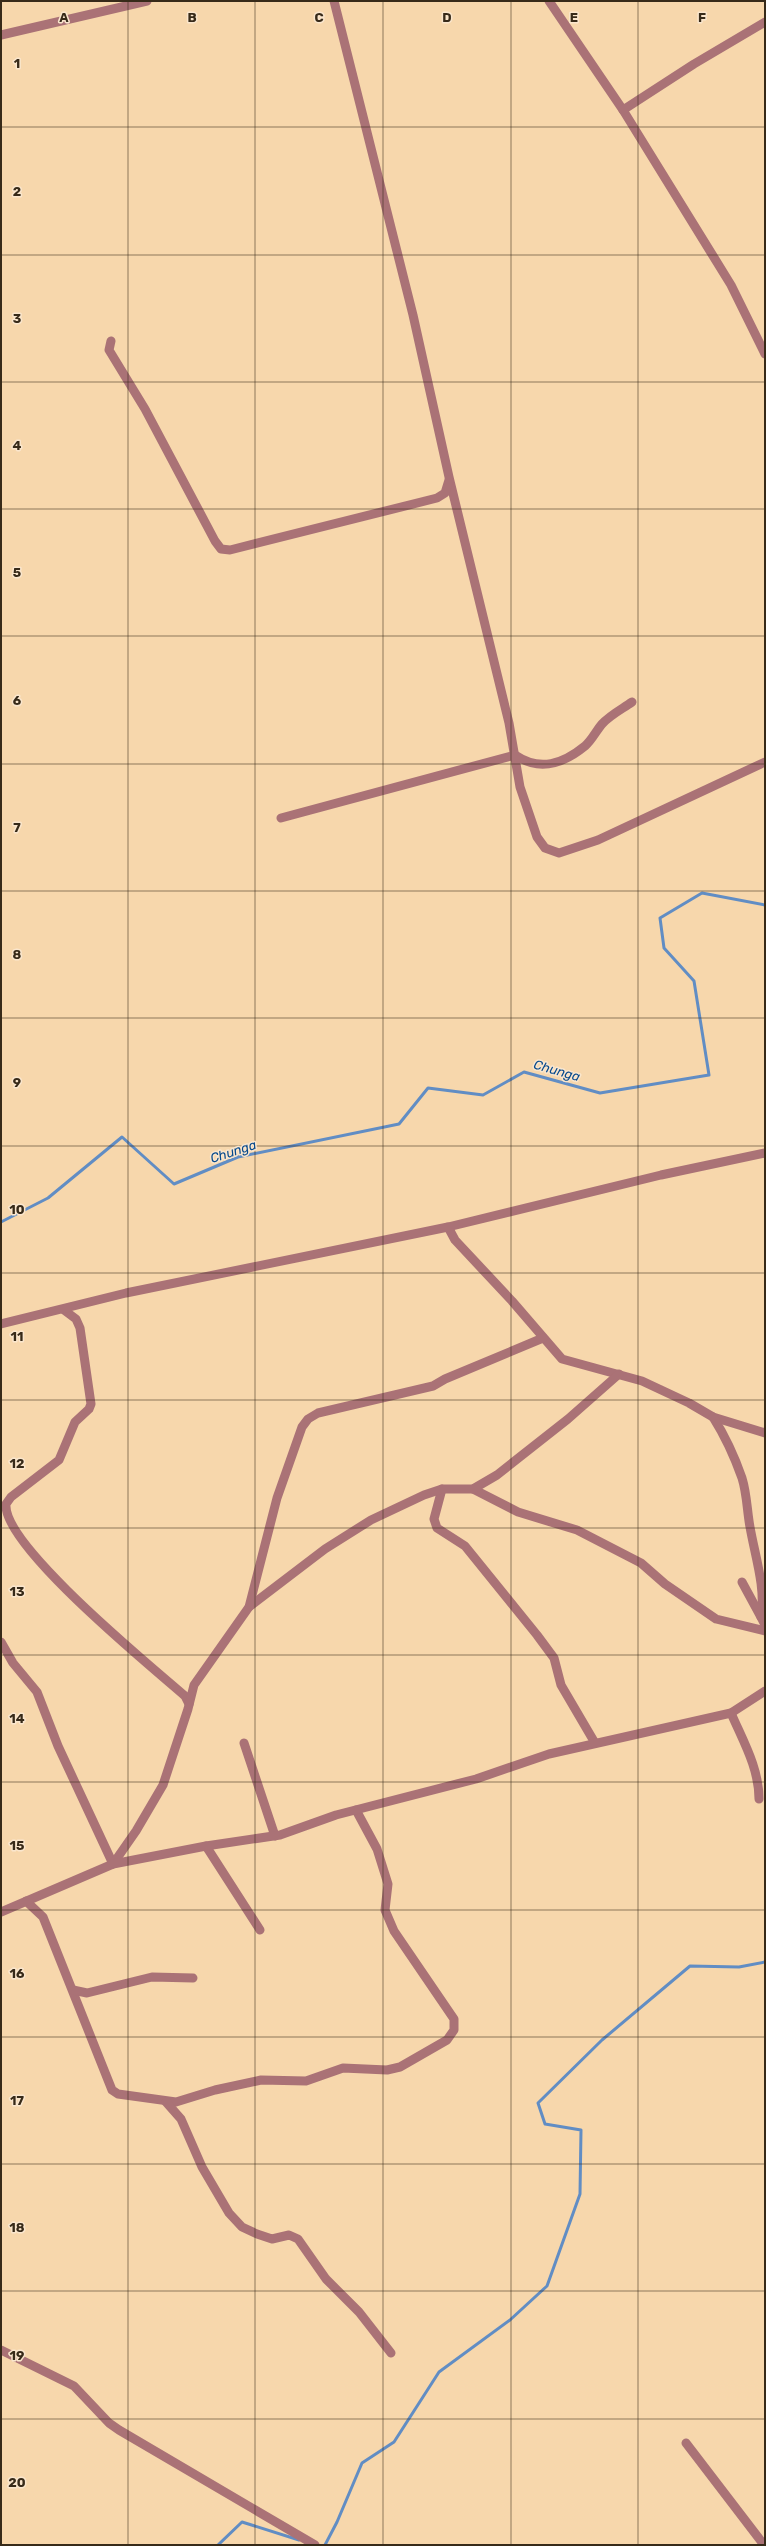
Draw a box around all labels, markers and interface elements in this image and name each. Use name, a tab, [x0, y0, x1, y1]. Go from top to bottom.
text: A	[59, 10, 69, 25]
text: B	[187, 10, 197, 25]
text: C	[314, 10, 324, 25]
text: D	[442, 10, 452, 25]
text: E	[570, 10, 578, 25]
text: F	[698, 10, 706, 25]
text: 1	[14, 56, 20, 71]
text: 2	[13, 184, 21, 199]
text: 3	[13, 311, 22, 326]
text: 4	[13, 438, 22, 453]
text: 5	[13, 565, 21, 580]
text: 6	[13, 693, 22, 708]
text: 7	[13, 820, 21, 835]
text: 8	[13, 947, 22, 962]
water label: Chunga	[532, 1057, 582, 1085]
text: 9	[13, 1075, 21, 1090]
water label: Chunga	[208, 1137, 259, 1167]
text: 10	[9, 1202, 25, 1217]
text: 11	[11, 1329, 23, 1344]
text: 12	[10, 1456, 24, 1471]
text: 13	[9, 1584, 25, 1599]
text: 14	[9, 1711, 25, 1726]
text: 15	[10, 1838, 24, 1853]
text: 16	[10, 1966, 25, 1981]
text: 17	[10, 2093, 25, 2108]
text: 18	[9, 2220, 25, 2235]
text: 19	[10, 2348, 24, 2363]
text: 20	[8, 2475, 26, 2490]

